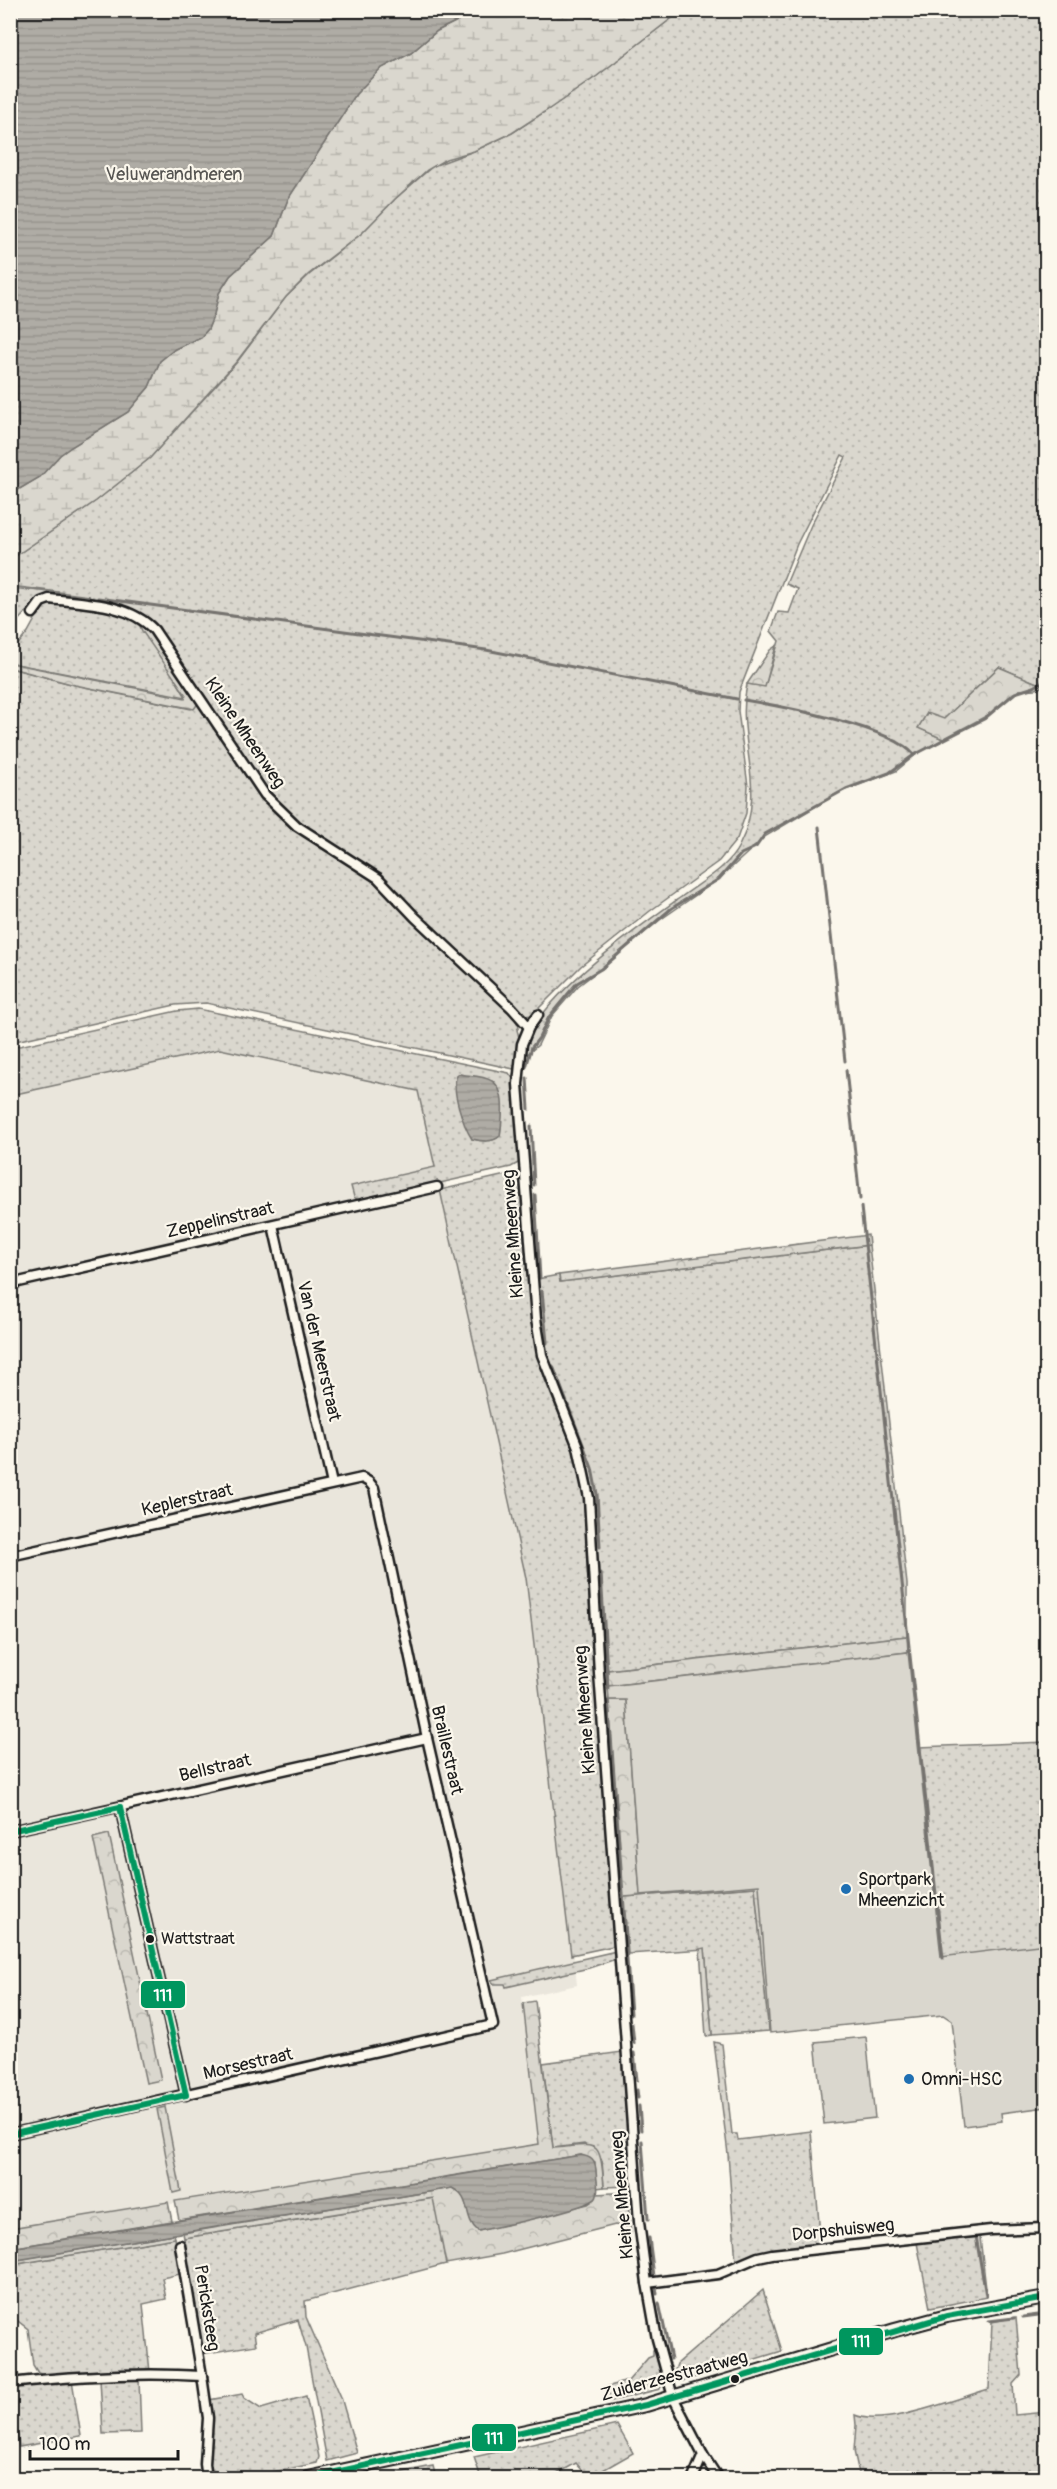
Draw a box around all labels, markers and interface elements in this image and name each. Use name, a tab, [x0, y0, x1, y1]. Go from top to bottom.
park label: Veluwerandmeren	[106, 163, 242, 186]
street label: Kleine Mheenweg	[199, 673, 291, 793]
street label: Kleine Mheenweg	[497, 1169, 529, 1299]
street label: Zeppelinstraat	[164, 1196, 277, 1244]
street label: Van der Meerstraat	[292, 1279, 346, 1424]
street label: Keplerstraat	[139, 1478, 236, 1522]
street label: Kleine Mheenweg	[569, 1645, 601, 1775]
street label: Braillestraat	[426, 1703, 469, 1798]
street label: Bellstraat	[177, 1748, 254, 1787]
place label: Sportpark Mheenzicht	[858, 1868, 945, 1912]
marker: Sportpark Mheenzicht	[839, 1882, 853, 1896]
place label: Wattstraat	[161, 1929, 235, 1949]
marker: Wattstraat	[144, 1933, 156, 1945]
line badge: 111	[140, 1980, 186, 2009]
text: 111	[154, 1986, 172, 2006]
street label: Morsestraat	[201, 2042, 296, 2085]
place label: Omni-HSC	[921, 2068, 1002, 2091]
marker: Omni-HSC	[902, 2072, 916, 2086]
street label: Kleine Mheenweg	[605, 2130, 639, 2260]
street label: Dorpshuisweg	[791, 2213, 895, 2247]
street label: Pericksteeg	[189, 2263, 225, 2353]
line badge: 111	[838, 2327, 884, 2356]
text: 111	[852, 2332, 870, 2352]
street label: Zuiderzeestraatweg	[598, 2345, 750, 2407]
unlabelled marker	[729, 2373, 741, 2385]
scale bar	[30, 2423, 178, 2461]
line badge: 111	[471, 2423, 517, 2452]
text: 111	[485, 2429, 503, 2449]
text: 100 m	[39, 2433, 91, 2456]

